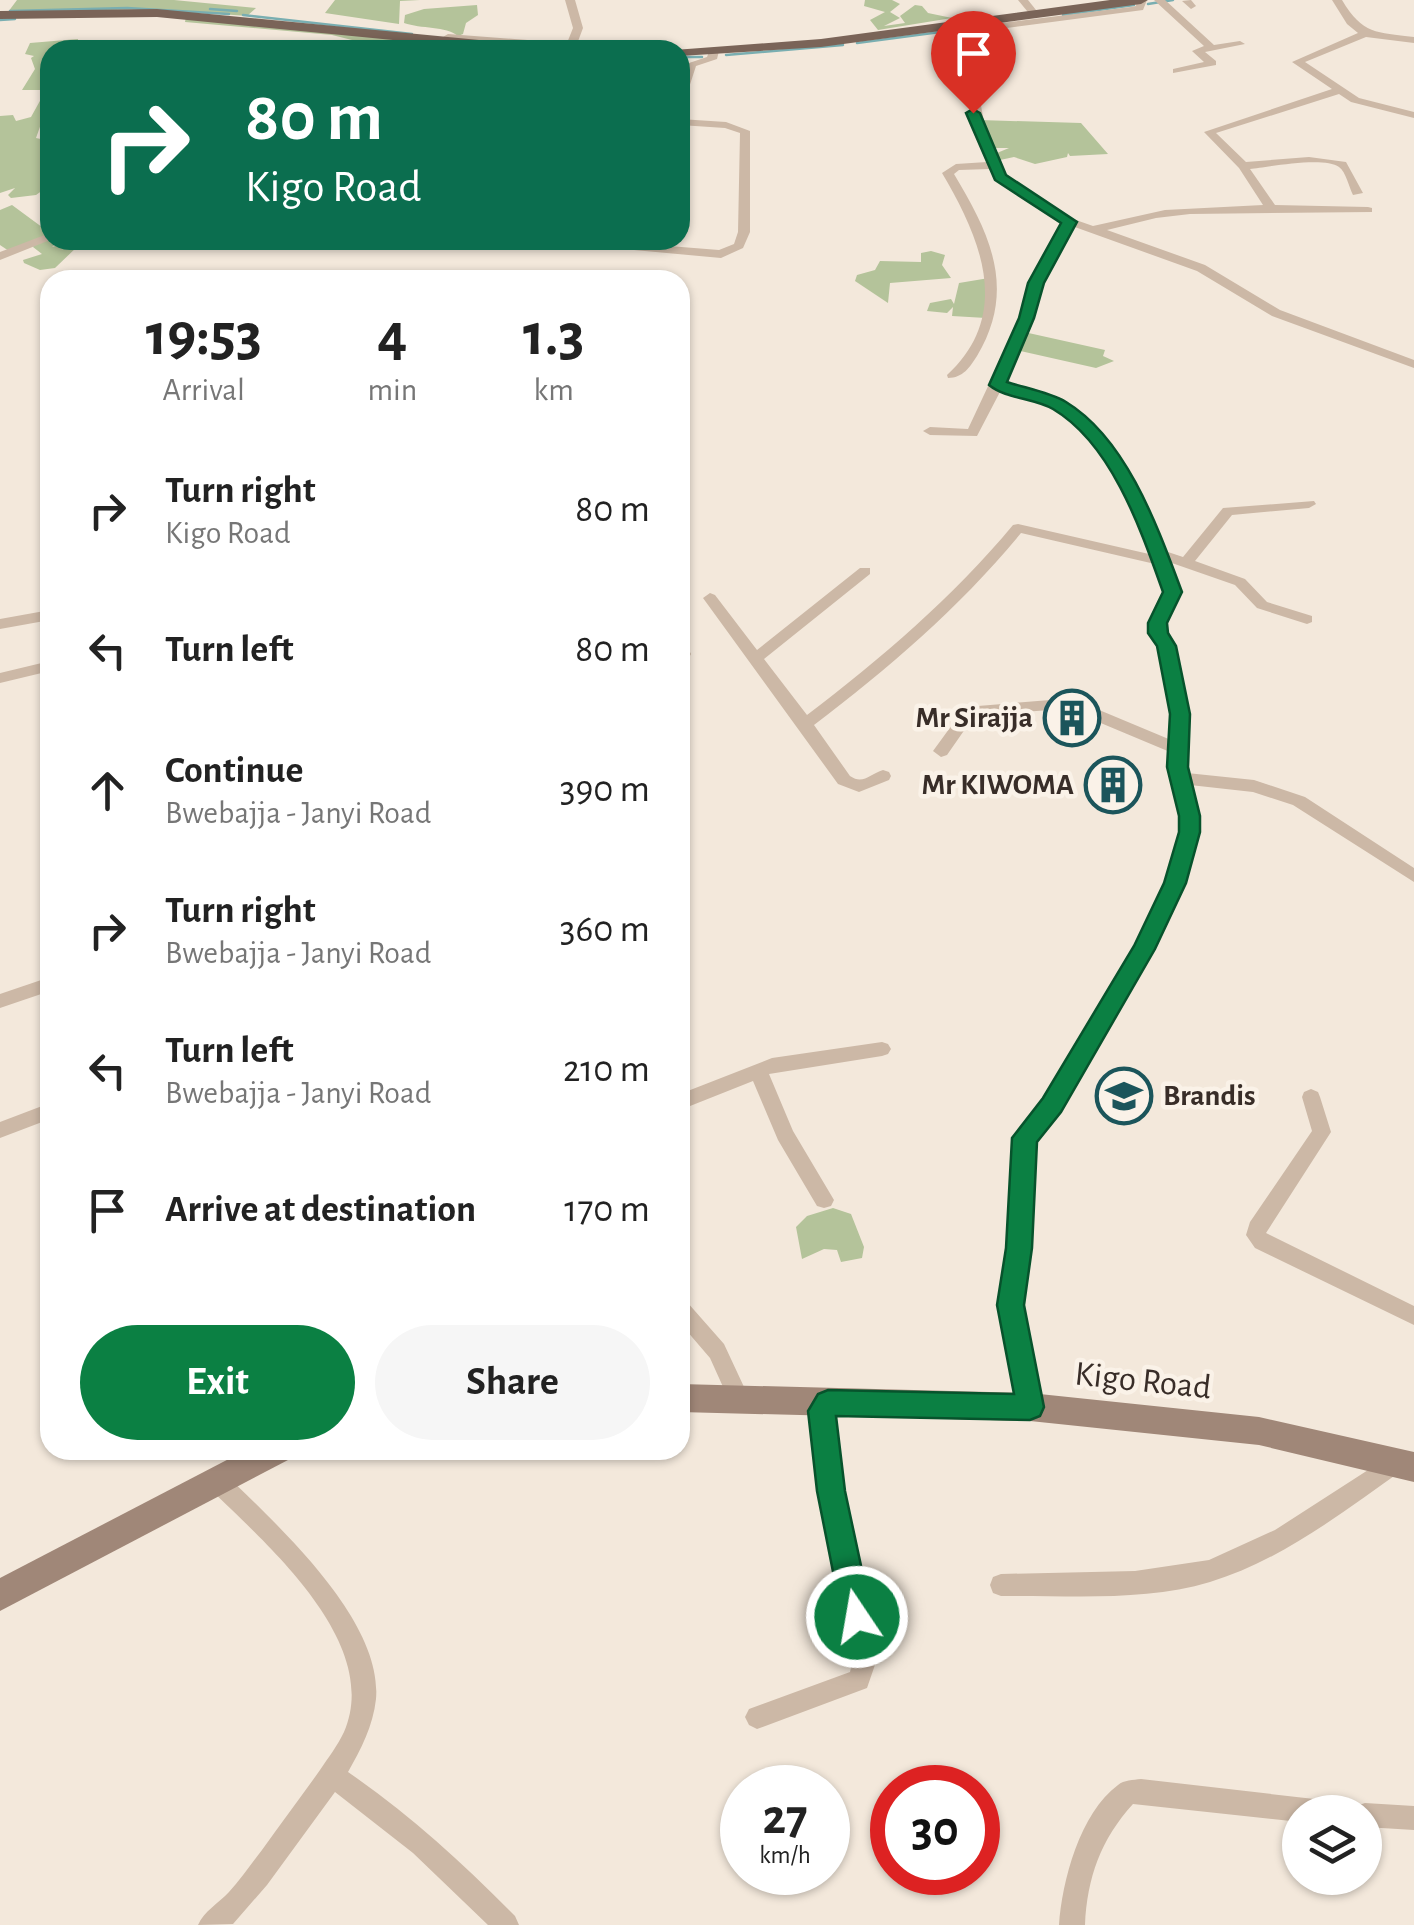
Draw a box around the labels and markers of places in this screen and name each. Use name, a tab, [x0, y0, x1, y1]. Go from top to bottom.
pin	[931, 11, 1016, 114]
building icon: Mr Sirajja	[1042, 688, 1102, 748]
place label: Mr Sirajja	[915, 703, 1033, 733]
building icon: Mr KIWOMA	[1083, 755, 1143, 815]
place label: Mr KIWOMA	[922, 770, 1074, 800]
school or university icon: Brandis	[1094, 1066, 1154, 1126]
place label: Brandis	[1163, 1081, 1256, 1111]

